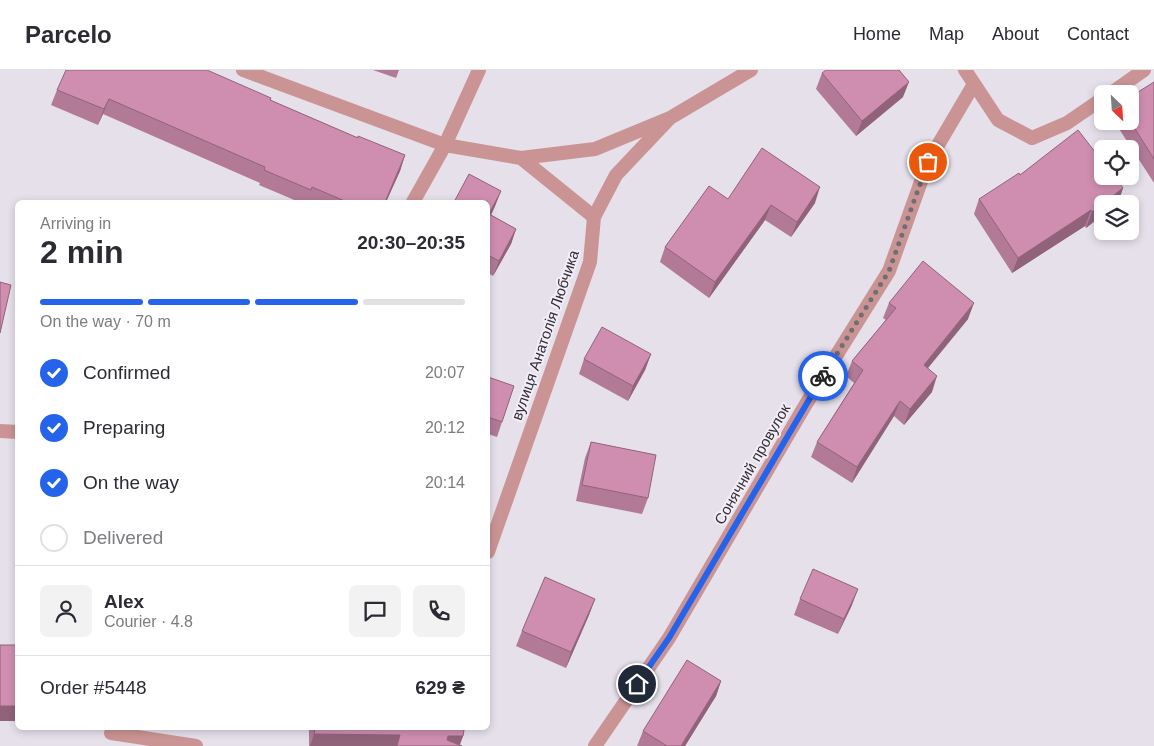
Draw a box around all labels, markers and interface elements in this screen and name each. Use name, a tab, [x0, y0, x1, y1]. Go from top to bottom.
text: Parcelo	[25, 21, 112, 48]
text: Home	[853, 24, 901, 44]
text: Map	[929, 24, 964, 44]
text: About	[992, 24, 1039, 44]
text: Contact	[1067, 24, 1129, 44]
north arrow	[1094, 85, 1139, 130]
map controls	[1094, 85, 1139, 240]
button: locate	[1094, 140, 1139, 185]
pin	[907, 141, 949, 183]
icon: bag	[914, 148, 942, 176]
button: layers	[1094, 195, 1139, 240]
text: Arriving in	[40, 215, 111, 232]
text: 20:30–20:35	[357, 232, 465, 253]
text: 2 min	[40, 234, 124, 270]
street label: вулиця Анатолія Любчика	[508, 247, 582, 422]
text: On the way · 70 m	[40, 313, 171, 330]
courier	[798, 351, 848, 401]
icon: check	[40, 359, 68, 387]
text: Confirmed	[83, 362, 171, 383]
icon: bike	[809, 362, 837, 390]
text: 20:07	[425, 364, 465, 381]
street label: Сонячний провулок	[711, 400, 794, 527]
icon: check	[40, 414, 68, 442]
text: Preparing	[83, 417, 165, 438]
text: 20:12	[425, 419, 465, 436]
icon: check	[40, 469, 68, 497]
text: On the way	[83, 472, 179, 493]
text: 20:14	[425, 474, 465, 491]
text: Delivered	[83, 527, 163, 548]
button: person	[40, 585, 92, 637]
button: chat	[349, 585, 401, 637]
button: phone	[413, 585, 465, 637]
text: Alex	[104, 591, 144, 612]
text: Courier · 4.8	[104, 613, 193, 630]
pin	[616, 663, 658, 705]
icon: home	[623, 670, 651, 698]
text: Order #5448	[40, 677, 147, 698]
text: 629 ₴	[415, 677, 465, 698]

